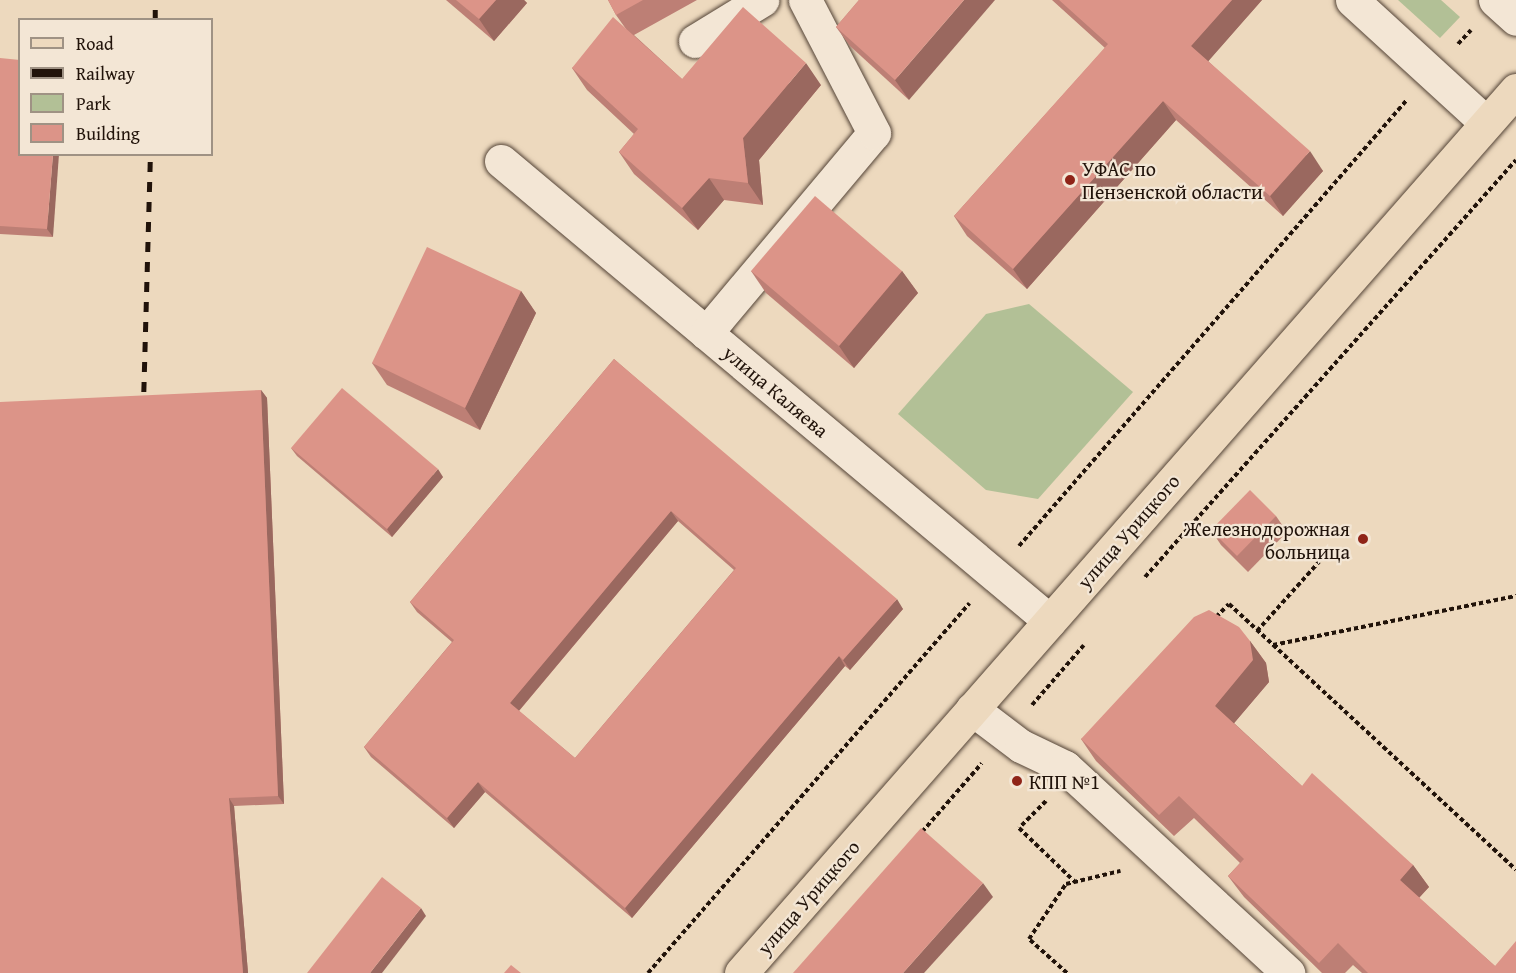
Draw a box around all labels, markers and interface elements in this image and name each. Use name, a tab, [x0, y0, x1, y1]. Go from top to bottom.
legend	[18, 18, 213, 156]
text: Road	[76, 30, 114, 57]
text: Railway	[76, 60, 135, 87]
text: Park	[76, 90, 111, 117]
text: Building	[76, 120, 140, 147]
place label: УФАС по Пензенской области	[1082, 156, 1263, 203]
marker: УФАС по Пензенской области	[1063, 173, 1077, 187]
street label: улица Каляева	[718, 340, 834, 442]
street label: улица Урицкого	[1072, 469, 1184, 593]
place label: Железнодорожная больница	[1184, 516, 1350, 563]
marker: Железнодорожная больница	[1354, 530, 1372, 548]
place label: КПП №1	[1029, 769, 1100, 793]
marker: КПП №1	[1010, 774, 1024, 788]
street label: улица Урицкого	[752, 835, 864, 959]

